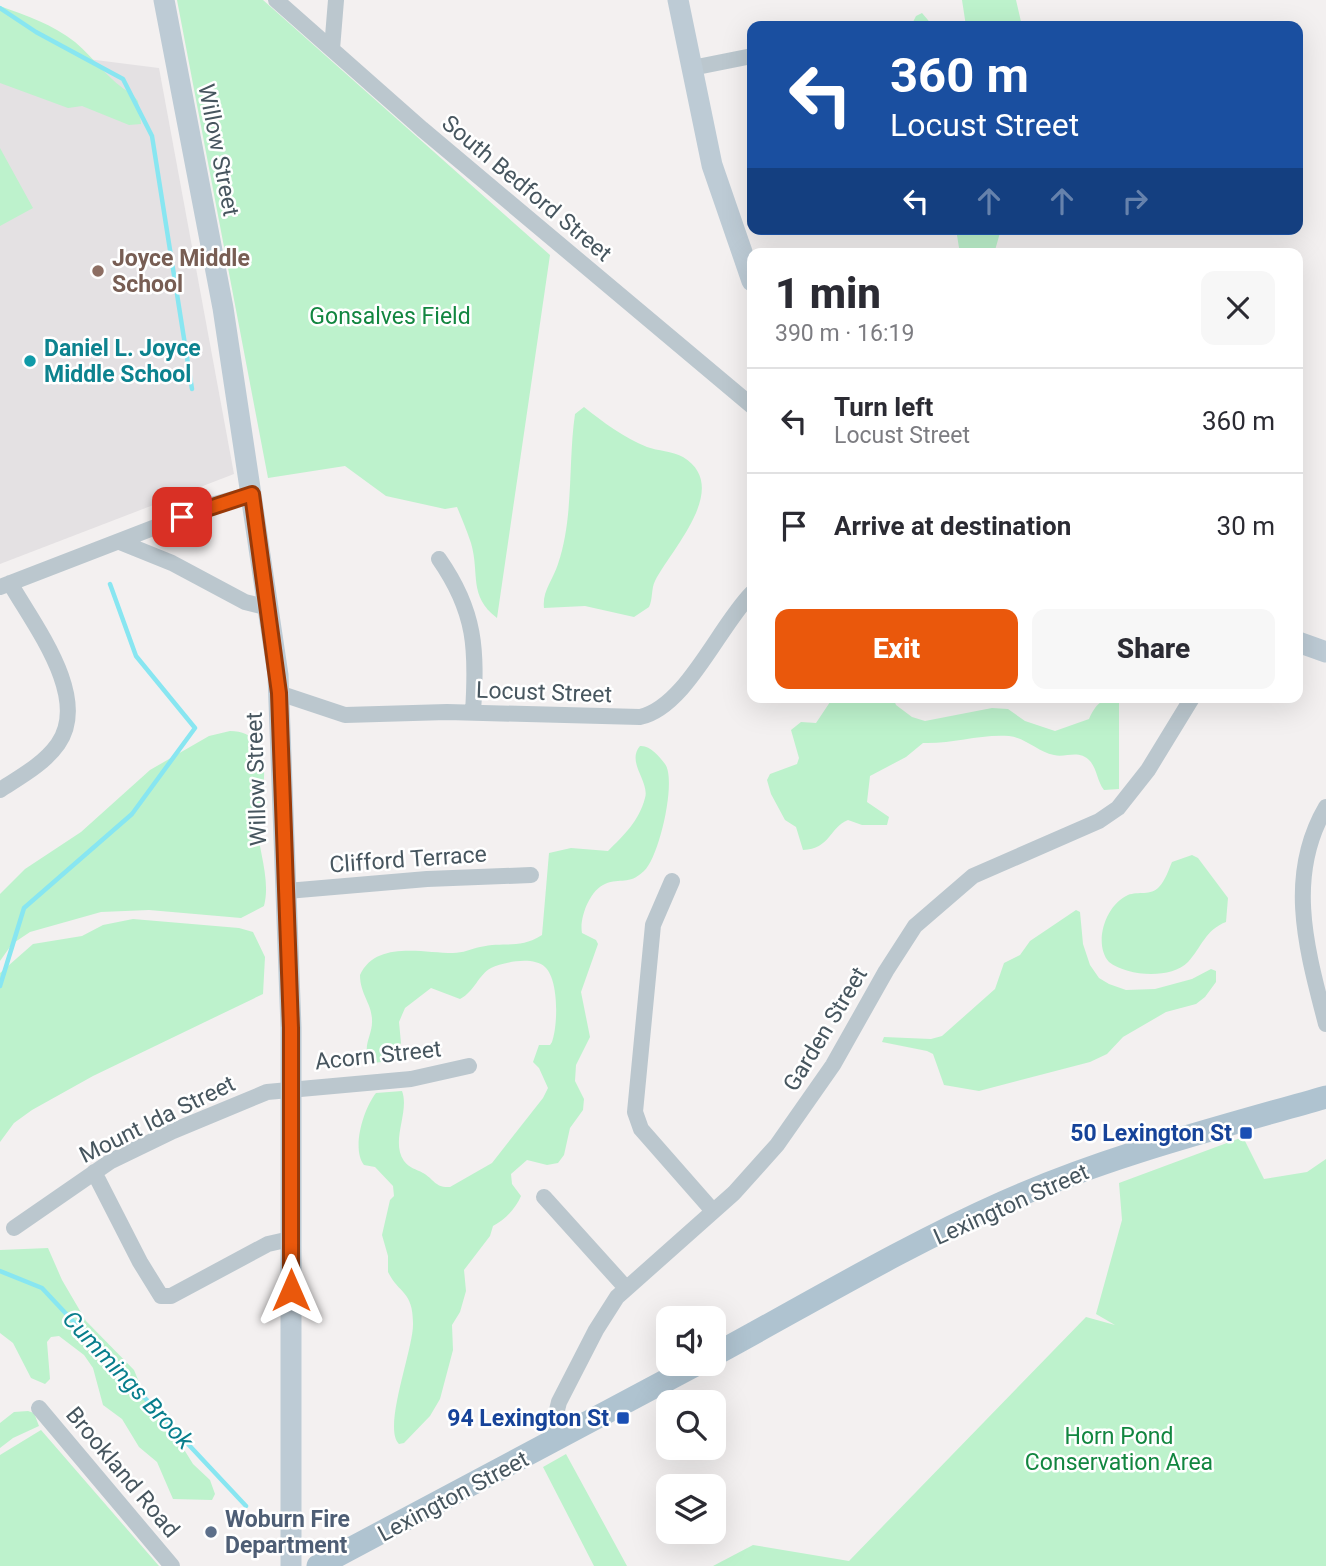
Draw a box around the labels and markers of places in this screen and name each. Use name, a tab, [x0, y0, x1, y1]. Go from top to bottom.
place label: Joyce Middle School	[112, 245, 250, 298]
marker: Joyce Middle School	[90, 263, 106, 279]
place label: Daniel L. Joyce Middle School	[44, 335, 201, 388]
marker: Daniel L. Joyce Middle School	[22, 353, 38, 369]
pin	[152, 487, 212, 547]
place label: 50 Lexington St	[1070, 1120, 1232, 1147]
marker: 50 Lexington St	[1238, 1125, 1254, 1141]
place label: 94 Lexington St	[447, 1405, 609, 1432]
marker: 94 Lexington St	[615, 1410, 631, 1426]
place label: Woburn Fire Department	[225, 1506, 350, 1559]
marker: Woburn Fire Department	[203, 1524, 219, 1540]

